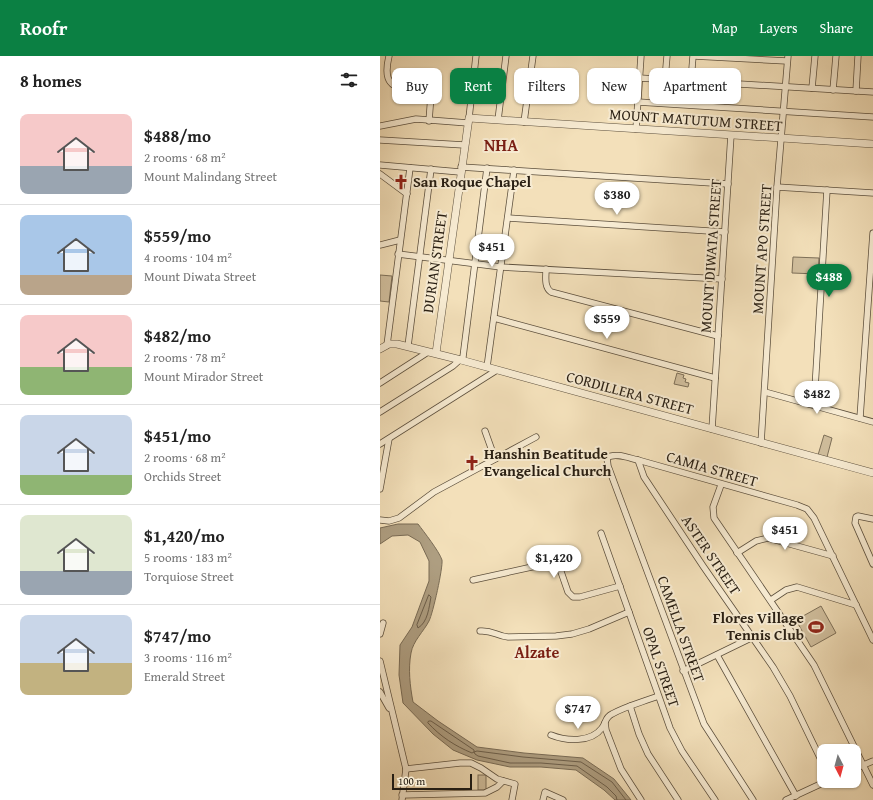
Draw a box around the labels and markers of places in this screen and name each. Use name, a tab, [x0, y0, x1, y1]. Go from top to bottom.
place label: San Roque Chapel	[413, 171, 532, 192]
church icon: San Roque Chapel	[392, 173, 410, 191]
pin: $380	[593, 182, 641, 216]
pin: $451	[468, 234, 516, 268]
pin: $488	[805, 264, 853, 298]
pin: $559	[583, 306, 631, 340]
pin: $482	[793, 381, 841, 415]
place label: Hanshin Beatitude Evangelical Church	[484, 443, 611, 481]
church icon: Hanshin Beatitude Evangelical Church	[463, 454, 481, 472]
pin: $451	[761, 517, 809, 551]
pin: $1,420	[521, 545, 587, 579]
place label: Flores Village Tennis Club	[713, 607, 804, 645]
sports icon: Flores Village Tennis Club	[807, 618, 825, 636]
pin: $747	[554, 696, 602, 730]

